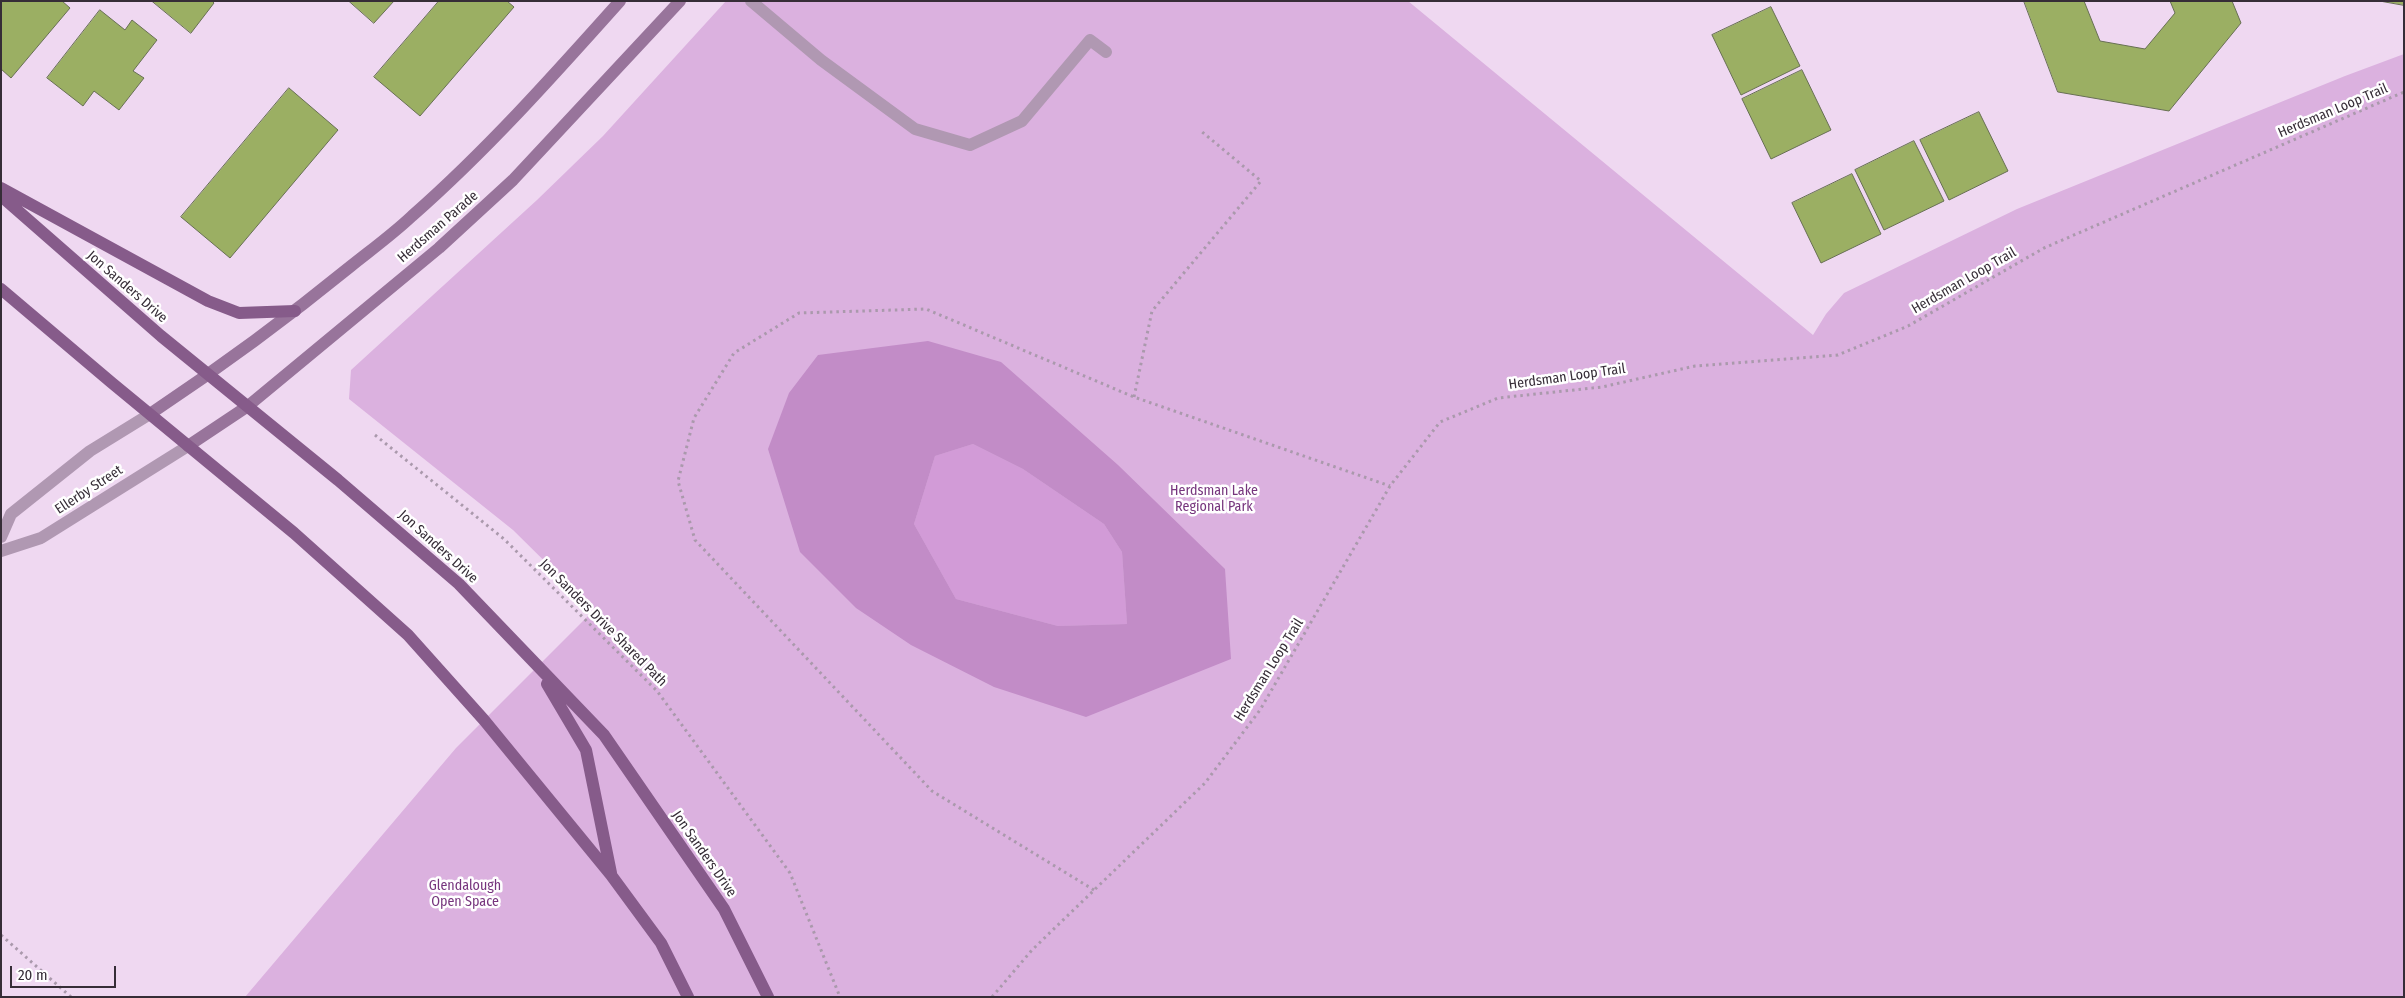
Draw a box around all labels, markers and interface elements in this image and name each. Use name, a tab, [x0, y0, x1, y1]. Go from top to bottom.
street label: Herdsman Loop Trail	[2276, 80, 2390, 142]
street label: Herdsman Parade	[394, 188, 482, 266]
street label: Herdsman Loop Trail	[1909, 244, 2019, 318]
street label: Jon Sanders Drive	[83, 248, 171, 326]
street label: Herdsman Loop Trail	[1508, 360, 1626, 394]
street label: Ellerby Street	[52, 462, 126, 518]
park label: Herdsman Lake Regional Park	[1170, 483, 1258, 516]
street label: Jon Sanders Drive	[395, 507, 481, 587]
street label: Jon Sanders Drive Shared Path	[536, 556, 670, 690]
street label: Herdsman Loop Trail	[1231, 616, 1307, 724]
street label: Jon Sanders Drive	[668, 808, 740, 900]
park label: Glendalough Open Space	[429, 878, 501, 910]
scale bar	[12, 956, 119, 988]
text: 20 m	[18, 966, 48, 984]

